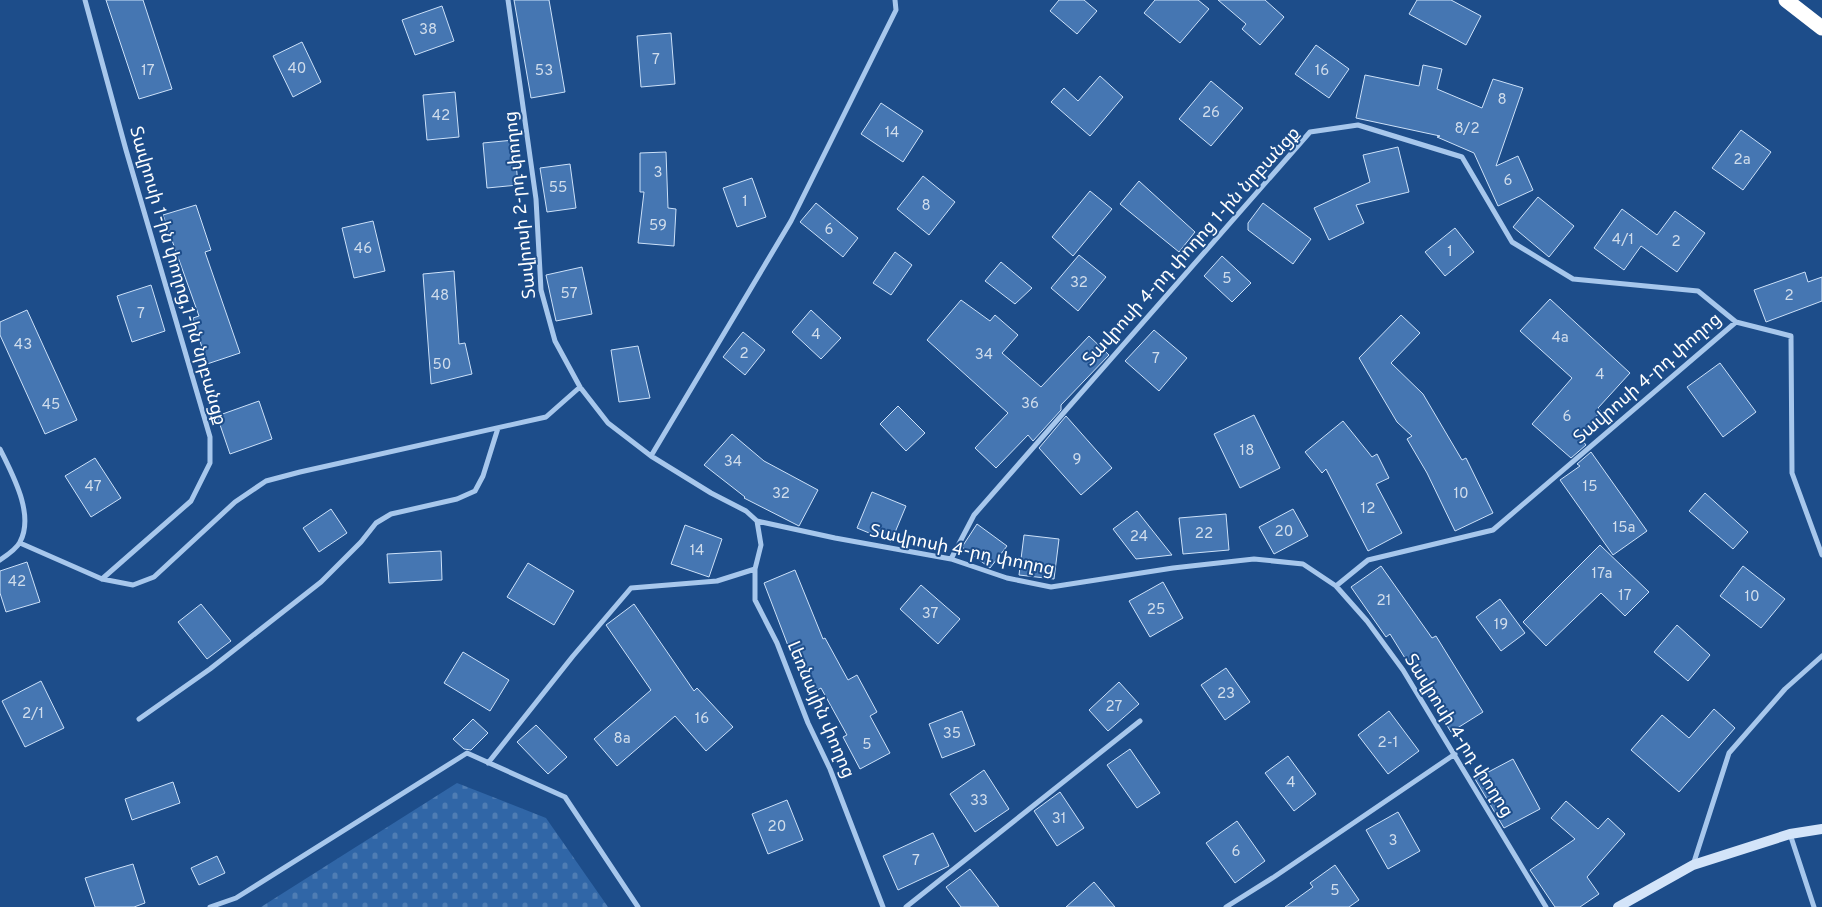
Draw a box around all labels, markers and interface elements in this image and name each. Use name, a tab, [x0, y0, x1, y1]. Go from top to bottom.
house number: 38	[419, 21, 437, 40]
house number: 7	[652, 51, 660, 70]
house number: 40	[288, 60, 306, 79]
house number: 17	[141, 62, 155, 81]
house number: 53	[535, 62, 553, 81]
house number: 16	[1315, 62, 1329, 81]
house number: 8	[1497, 91, 1507, 110]
house number: 26	[1202, 104, 1220, 123]
house number: 42	[432, 107, 450, 126]
street label: Տավրոսի 2-րդ փողոց	[500, 110, 542, 300]
house number: 8/2	[1454, 120, 1480, 139]
street label: Տավրոսի 4-րդ փողոց 1-ին նրբանցք	[1078, 122, 1306, 372]
street label: Տավրոսի 1-ին փողոց,1-ին նրբանցք	[123, 124, 231, 428]
house number: 14	[885, 124, 899, 143]
house number: 2a	[1733, 151, 1751, 170]
house number: 3	[653, 164, 663, 183]
house number: 6	[1504, 172, 1513, 191]
house number: 55	[549, 179, 567, 198]
house number: 1	[742, 193, 748, 212]
house number: 8	[921, 197, 931, 216]
house number: 59	[649, 217, 667, 236]
house number: 6	[825, 221, 834, 240]
house number: 4/1	[1612, 231, 1634, 250]
house number: 2	[1671, 233, 1681, 252]
house number: 46	[354, 240, 372, 259]
house number: 1	[1447, 243, 1453, 262]
house number: 5	[1222, 270, 1232, 289]
house number: 32	[1070, 274, 1088, 293]
house number: 57	[561, 285, 578, 304]
house number: 48	[431, 287, 449, 306]
house number: 2	[1784, 287, 1794, 306]
house number: 7	[137, 305, 145, 324]
street label: Տավրոսի 4-րդ փողոց	[1569, 308, 1727, 450]
house number: 4	[811, 326, 821, 345]
house number: 4a	[1551, 329, 1569, 348]
house number: 43	[14, 336, 32, 355]
house number: 2	[739, 345, 749, 364]
house number: 34	[975, 346, 993, 365]
house number: 7	[1152, 350, 1160, 369]
house number: 50	[433, 356, 451, 375]
house number: 4	[1595, 366, 1605, 385]
house number: 36	[1021, 395, 1039, 414]
house number: 45	[42, 396, 60, 415]
house number: 6	[1563, 408, 1572, 427]
house number: 18	[1240, 442, 1254, 461]
house number: 9	[1073, 451, 1081, 470]
house number: 34	[724, 453, 742, 472]
house number: 47	[85, 478, 102, 497]
house number: 15	[1583, 478, 1597, 497]
house number: 32	[772, 485, 790, 504]
house number: 10	[1453, 485, 1469, 504]
house number: 12	[1361, 500, 1375, 519]
house number: 15a	[1613, 519, 1635, 538]
street label: Տավրոսի 4-րդ փողոց	[867, 520, 1057, 582]
house number: 20	[1275, 523, 1293, 542]
house number: 22	[1195, 525, 1213, 544]
house number: 24	[1130, 528, 1148, 547]
house number: 14	[690, 542, 704, 561]
house number: 17a	[1592, 565, 1612, 584]
house number: 42	[8, 573, 26, 592]
house number: 17	[1618, 587, 1632, 606]
house number: 10	[1744, 588, 1760, 607]
house number: 21	[1377, 592, 1391, 611]
house number: 25	[1147, 601, 1165, 620]
house number: 37	[922, 605, 939, 624]
house number: 19	[1494, 616, 1508, 635]
street label: Լեռնային փողոց	[781, 638, 859, 782]
street label: Տավրոսի 4-րդ փողոց	[1398, 650, 1518, 822]
house number: 23	[1217, 685, 1235, 704]
house number: 27	[1106, 698, 1123, 717]
house number: 2/1	[22, 705, 44, 724]
house number: 16	[695, 710, 709, 729]
house number: 35	[943, 725, 961, 744]
house number: 8a	[613, 730, 631, 749]
house number: 2-1	[1378, 734, 1398, 753]
house number: 5	[862, 736, 872, 755]
house number: 4	[1286, 774, 1296, 793]
house number: 33	[970, 792, 988, 811]
house number: 31	[1052, 810, 1066, 829]
house number: 20	[768, 818, 786, 837]
house number: 3	[1388, 832, 1398, 851]
house number: 6	[1232, 843, 1241, 862]
house number: 7	[912, 852, 920, 871]
house number: 5	[1330, 882, 1340, 901]

